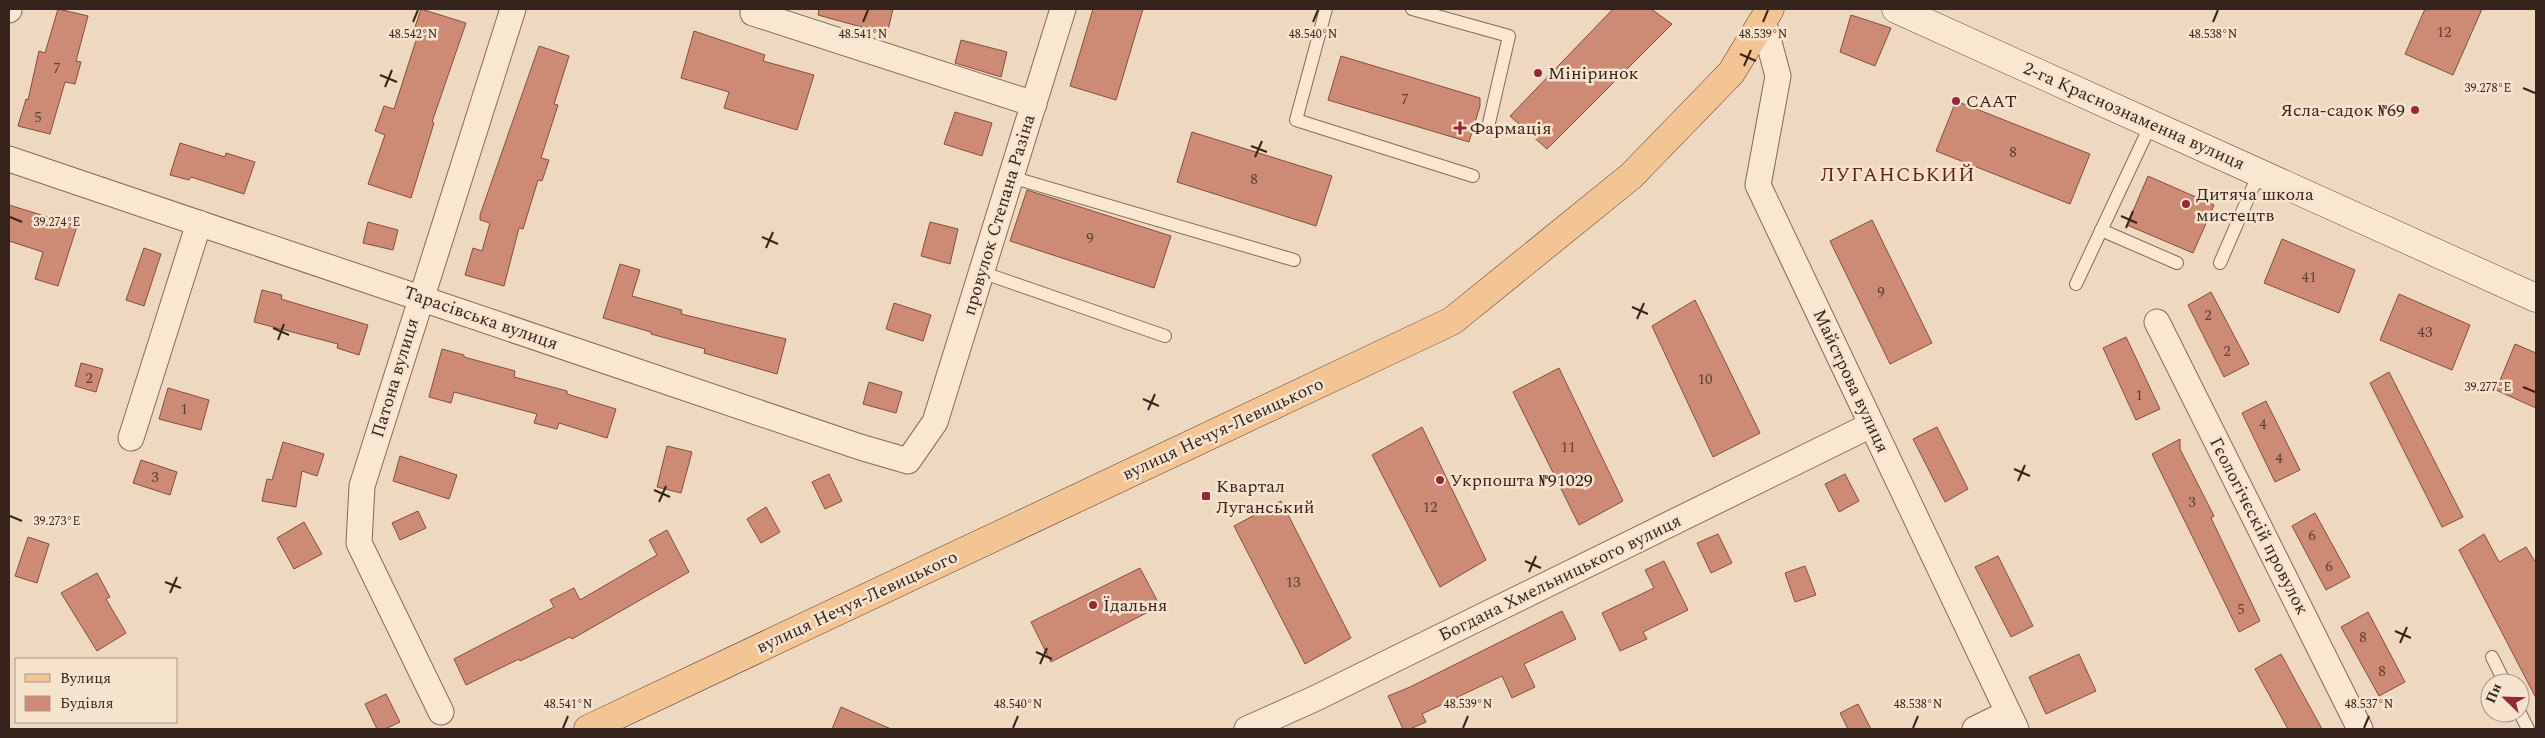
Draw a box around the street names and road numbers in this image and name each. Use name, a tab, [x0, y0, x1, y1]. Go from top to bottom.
street label: 2-га Краснознаменна вулиця	[2019, 55, 2249, 177]
street label: провулок Степана Разіна	[956, 111, 1043, 319]
street label: Тарасівська вулиця	[400, 279, 562, 357]
street label: Майстрова вулиця	[1806, 305, 1896, 457]
street label: Патона вулиця	[364, 315, 426, 441]
street label: вулиця Нечуя-Левицького	[1118, 370, 1328, 488]
street label: Гєологічєскій провулок	[2202, 432, 2316, 620]
street label: Богдана Хмельницького вулиця	[1434, 507, 1686, 649]
street label: вулиця Нечуя-Левицького	[752, 543, 962, 661]

